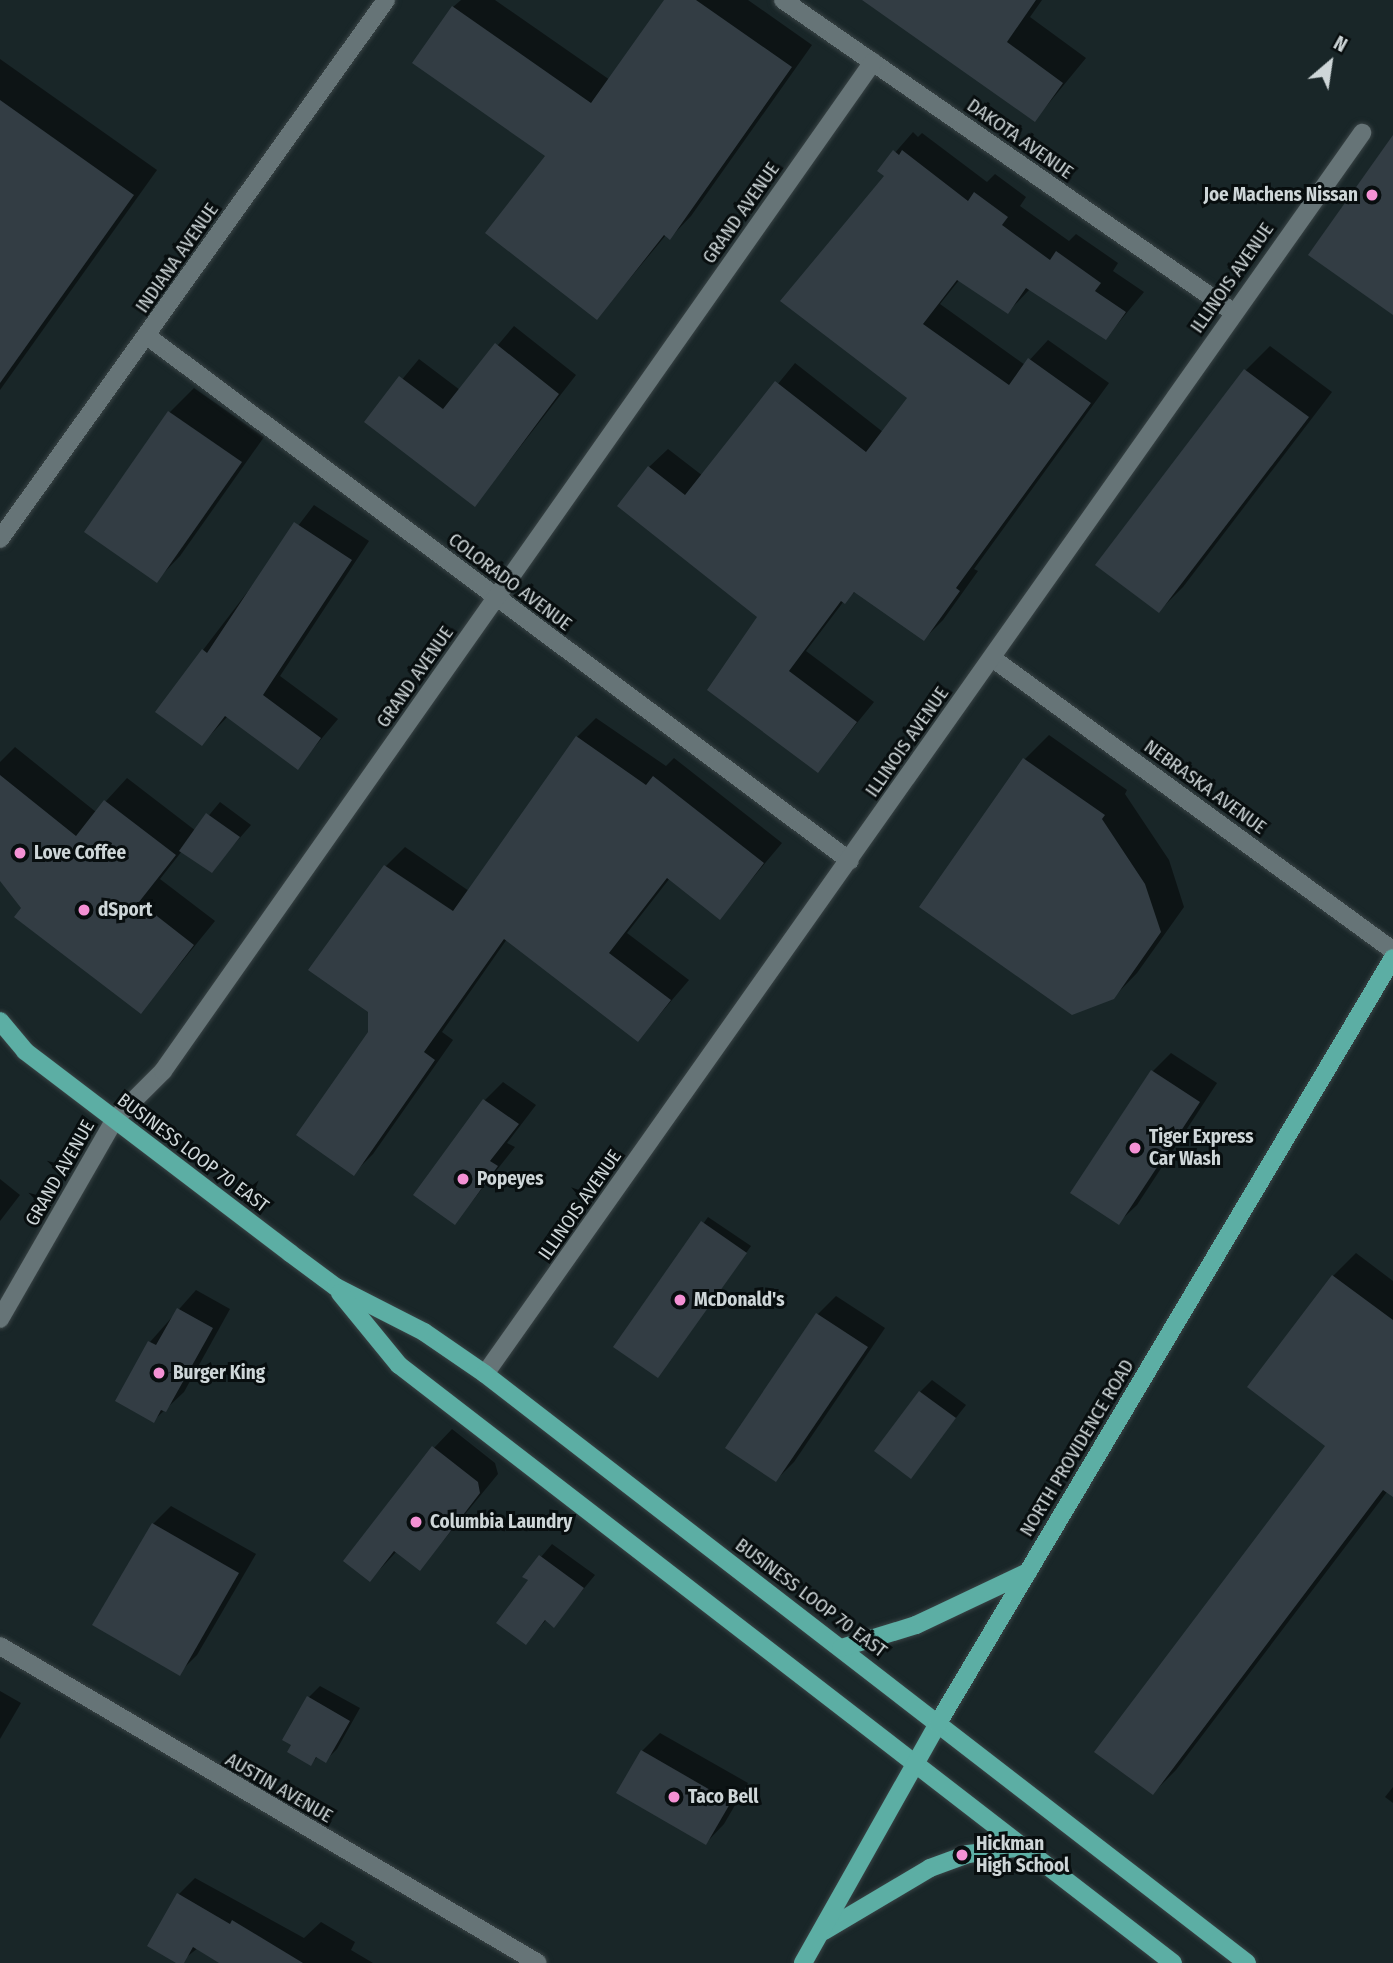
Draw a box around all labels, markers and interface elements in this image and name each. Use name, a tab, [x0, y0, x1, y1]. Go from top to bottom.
north arrow	[1295, 28, 1365, 98]
text: N	[1330, 31, 1351, 57]
street label: DAKOTA AVENUE	[963, 94, 1077, 184]
street label: GRAND AVENUE	[698, 158, 784, 268]
place label: Joe Machens Nissan	[1203, 184, 1358, 206]
marker: Joe Machens Nissan	[1364, 187, 1380, 203]
street label: INDIANA AVENUE	[131, 199, 223, 317]
street label: ILLINOIS AVENUE	[1186, 219, 1278, 337]
street label: COLORADO AVENUE	[444, 528, 576, 636]
street label: GRAND AVENUE	[372, 622, 458, 732]
street label: ILLINOIS AVENUE	[861, 683, 953, 801]
street label: NEBRASKA AVENUE	[1140, 735, 1270, 839]
place label: Love Coffee	[34, 842, 126, 864]
marker: Love Coffee	[12, 845, 28, 861]
place label: dSport	[98, 899, 152, 921]
marker: dSport	[76, 902, 92, 918]
street label: BUSINESS LOOP 70 EAST	[113, 1089, 273, 1217]
street label: GRAND AVENUE	[21, 1116, 99, 1230]
place label: Tiger Express Car Wash	[1149, 1126, 1254, 1170]
marker: Tiger Express Car Wash	[1127, 1140, 1143, 1156]
street label: ILLINOIS AVENUE	[534, 1146, 626, 1264]
place label: Popeyes	[477, 1168, 544, 1190]
marker: Popeyes	[455, 1171, 471, 1187]
place label: McDonald's	[694, 1289, 784, 1311]
marker: McDonald's	[672, 1292, 688, 1308]
street label: NORTH PROVIDENCE ROAD	[1015, 1355, 1139, 1541]
place label: Burger King	[173, 1362, 265, 1384]
marker: Burger King	[151, 1365, 167, 1381]
place label: Columbia Laundry	[430, 1511, 572, 1533]
marker: Columbia Laundry	[408, 1514, 424, 1530]
street label: BUSINESS LOOP 70 EAST	[731, 1534, 891, 1662]
street label: AUSTIN AVENUE	[222, 1748, 336, 1828]
place label: Taco Bell	[688, 1786, 758, 1808]
marker: Taco Bell	[666, 1789, 682, 1805]
place label: Hickman High School	[976, 1833, 1069, 1877]
marker: Hickman High School	[954, 1847, 970, 1863]

